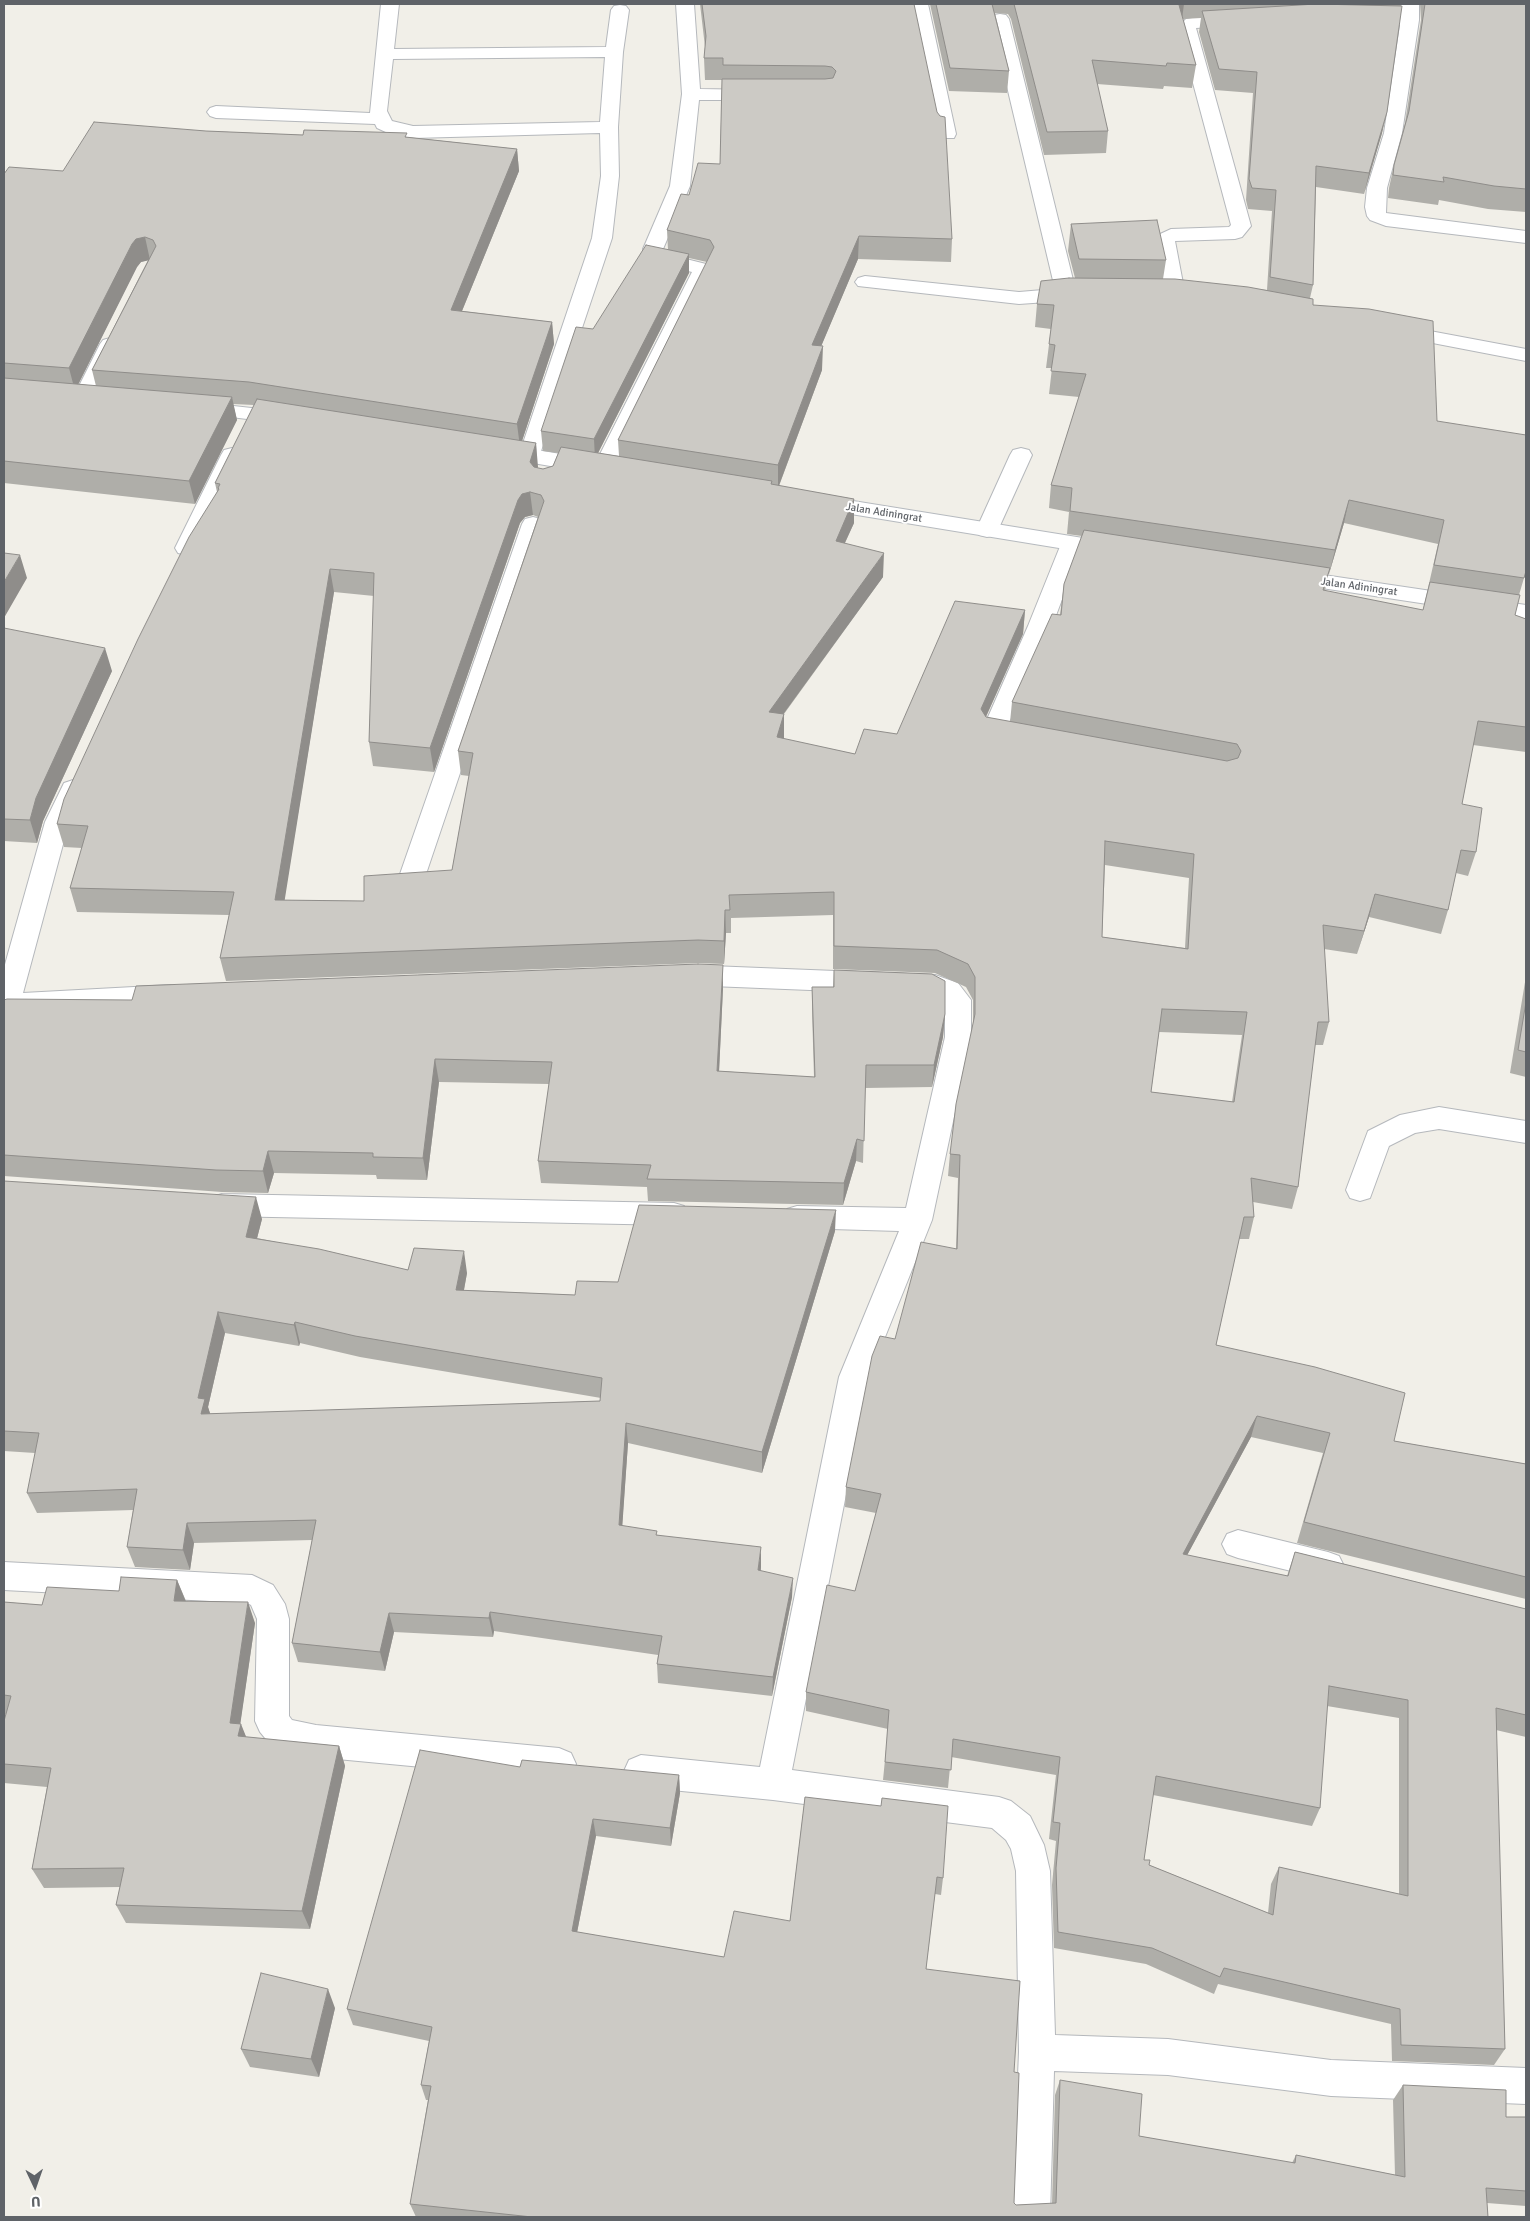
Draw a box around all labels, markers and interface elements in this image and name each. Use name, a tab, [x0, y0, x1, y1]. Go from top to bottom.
street label: Jalan Adiningrat	[845, 500, 923, 526]
street label: Jalan Adiningrat	[1320, 575, 1398, 599]
north arrow	[10, 2161, 60, 2211]
text: U	[31, 2193, 41, 2210]

